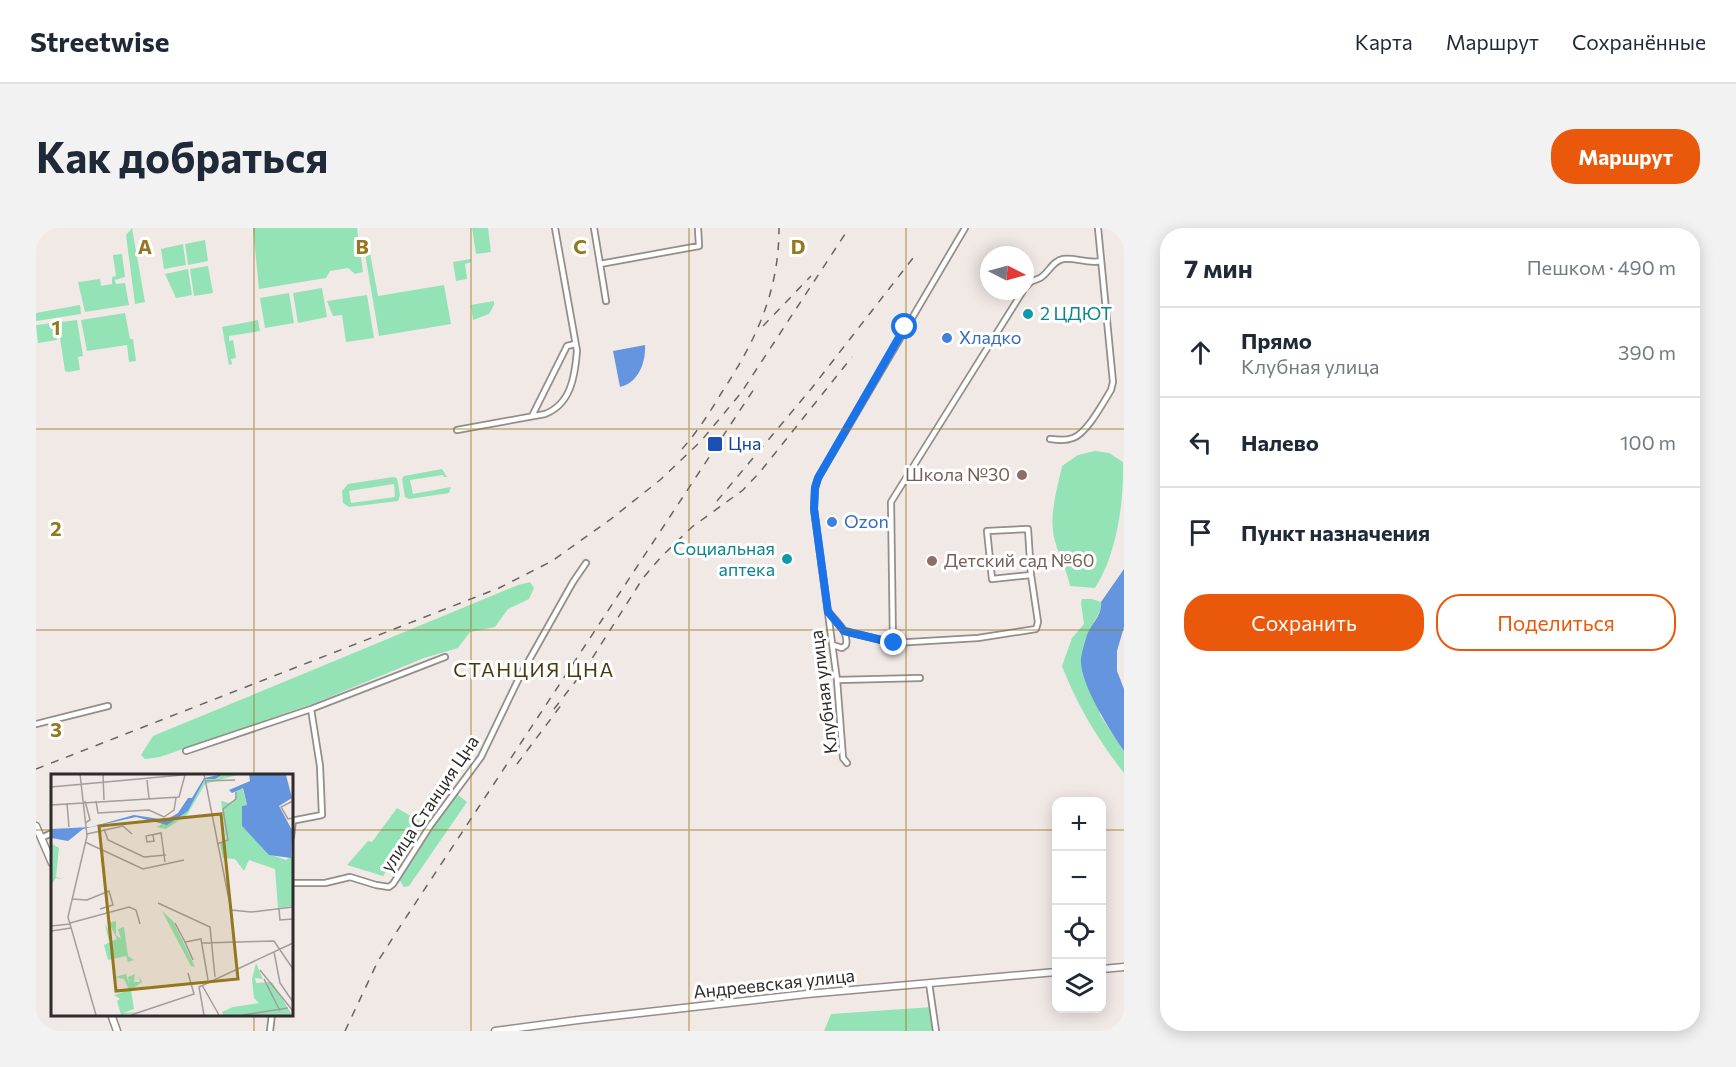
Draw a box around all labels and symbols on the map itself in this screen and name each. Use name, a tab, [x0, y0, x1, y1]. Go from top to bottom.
text: A	[138, 234, 152, 258]
text: B	[355, 234, 369, 258]
text: C	[573, 234, 587, 258]
text: D	[791, 234, 805, 258]
north arrow	[980, 246, 1034, 300]
place label: 2 ЦДЮТ	[1040, 302, 1112, 324]
marker: 2 ЦДЮТ	[1021, 307, 1035, 321]
route start	[891, 313, 917, 339]
text: 1	[51, 315, 61, 339]
place label: Хладко	[959, 326, 1021, 348]
marker: Хладко	[940, 331, 954, 345]
place label: Цна	[728, 432, 761, 454]
marker: Цна	[706, 435, 724, 453]
place label: Школа №30	[905, 463, 1010, 485]
marker: Школа №30	[1015, 468, 1029, 482]
place label: Ozon	[844, 510, 889, 532]
marker: Ozon	[825, 515, 839, 529]
text: 2	[50, 516, 62, 540]
place label: Социальная аптека	[673, 537, 775, 580]
place label: Детский сад №60	[944, 549, 1095, 571]
marker: Социальная аптека	[780, 552, 794, 566]
marker: Детский сад №60	[925, 554, 939, 568]
street label: Клубная улица	[805, 629, 842, 755]
route end	[880, 629, 906, 655]
district label: СТАНЦИЯ ЦНА	[453, 657, 615, 681]
text: 3	[50, 717, 62, 741]
street label: улица Станция Цна	[375, 731, 483, 876]
inset map	[51, 774, 292, 1016]
street label: Андреевская улица	[692, 964, 856, 1002]

